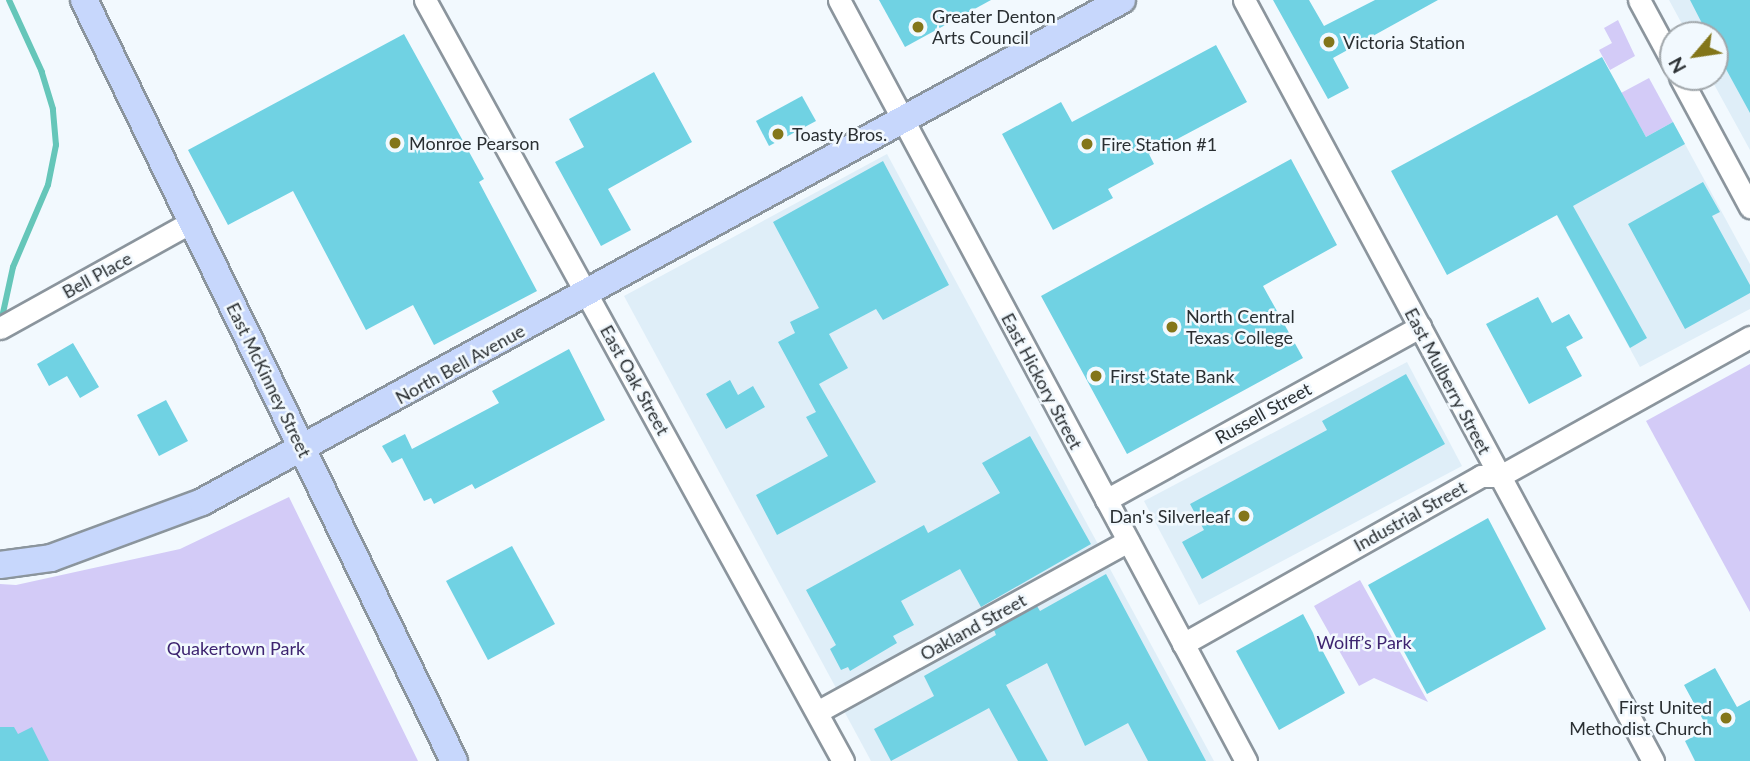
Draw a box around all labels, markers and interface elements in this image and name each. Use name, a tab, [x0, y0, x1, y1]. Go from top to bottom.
place label: Greater Denton Arts Council	[932, 6, 1056, 48]
marker: Greater Denton Arts Council	[910, 19, 926, 35]
north arrow	[1659, 21, 1729, 91]
place label: Victoria Station	[1343, 31, 1465, 53]
marker: Victoria Station	[1321, 34, 1337, 50]
text: N	[1663, 53, 1691, 77]
place label: Toasty Bros.	[792, 123, 888, 145]
marker: Toasty Bros.	[770, 126, 786, 142]
place label: Monroe Pearson	[409, 132, 540, 154]
place label: Fire Station #1	[1101, 133, 1217, 155]
marker: Monroe Pearson	[387, 135, 403, 151]
marker: Fire Station #1	[1079, 136, 1095, 152]
street label: Bell Place	[59, 247, 135, 303]
street label: East McKinney Street	[222, 299, 316, 461]
street label: East Mulberry Street	[1400, 304, 1496, 458]
place label: North Central Texas College	[1186, 306, 1295, 348]
street label: East Hickory Street	[997, 309, 1087, 453]
street label: North Bell Avenue	[391, 319, 529, 409]
marker: North Central Texas College	[1164, 319, 1180, 335]
street label: East Oak Street	[596, 321, 674, 439]
place label: First State Bank	[1110, 365, 1235, 387]
marker: First State Bank	[1088, 368, 1104, 384]
street label: Russell Street	[1211, 378, 1315, 448]
street label: Industrial Street	[1350, 476, 1470, 556]
place label: Dan's Silverleaf	[1110, 505, 1230, 527]
marker: Dan's Silverleaf	[1236, 508, 1252, 524]
street label: Oakland Street	[916, 589, 1030, 665]
park label: Wolff’s Park	[1316, 631, 1412, 653]
park label: Quakertown Park	[167, 637, 305, 659]
place label: First United Methodist Church	[1569, 697, 1712, 740]
marker: First United Methodist Church	[1718, 710, 1734, 726]

